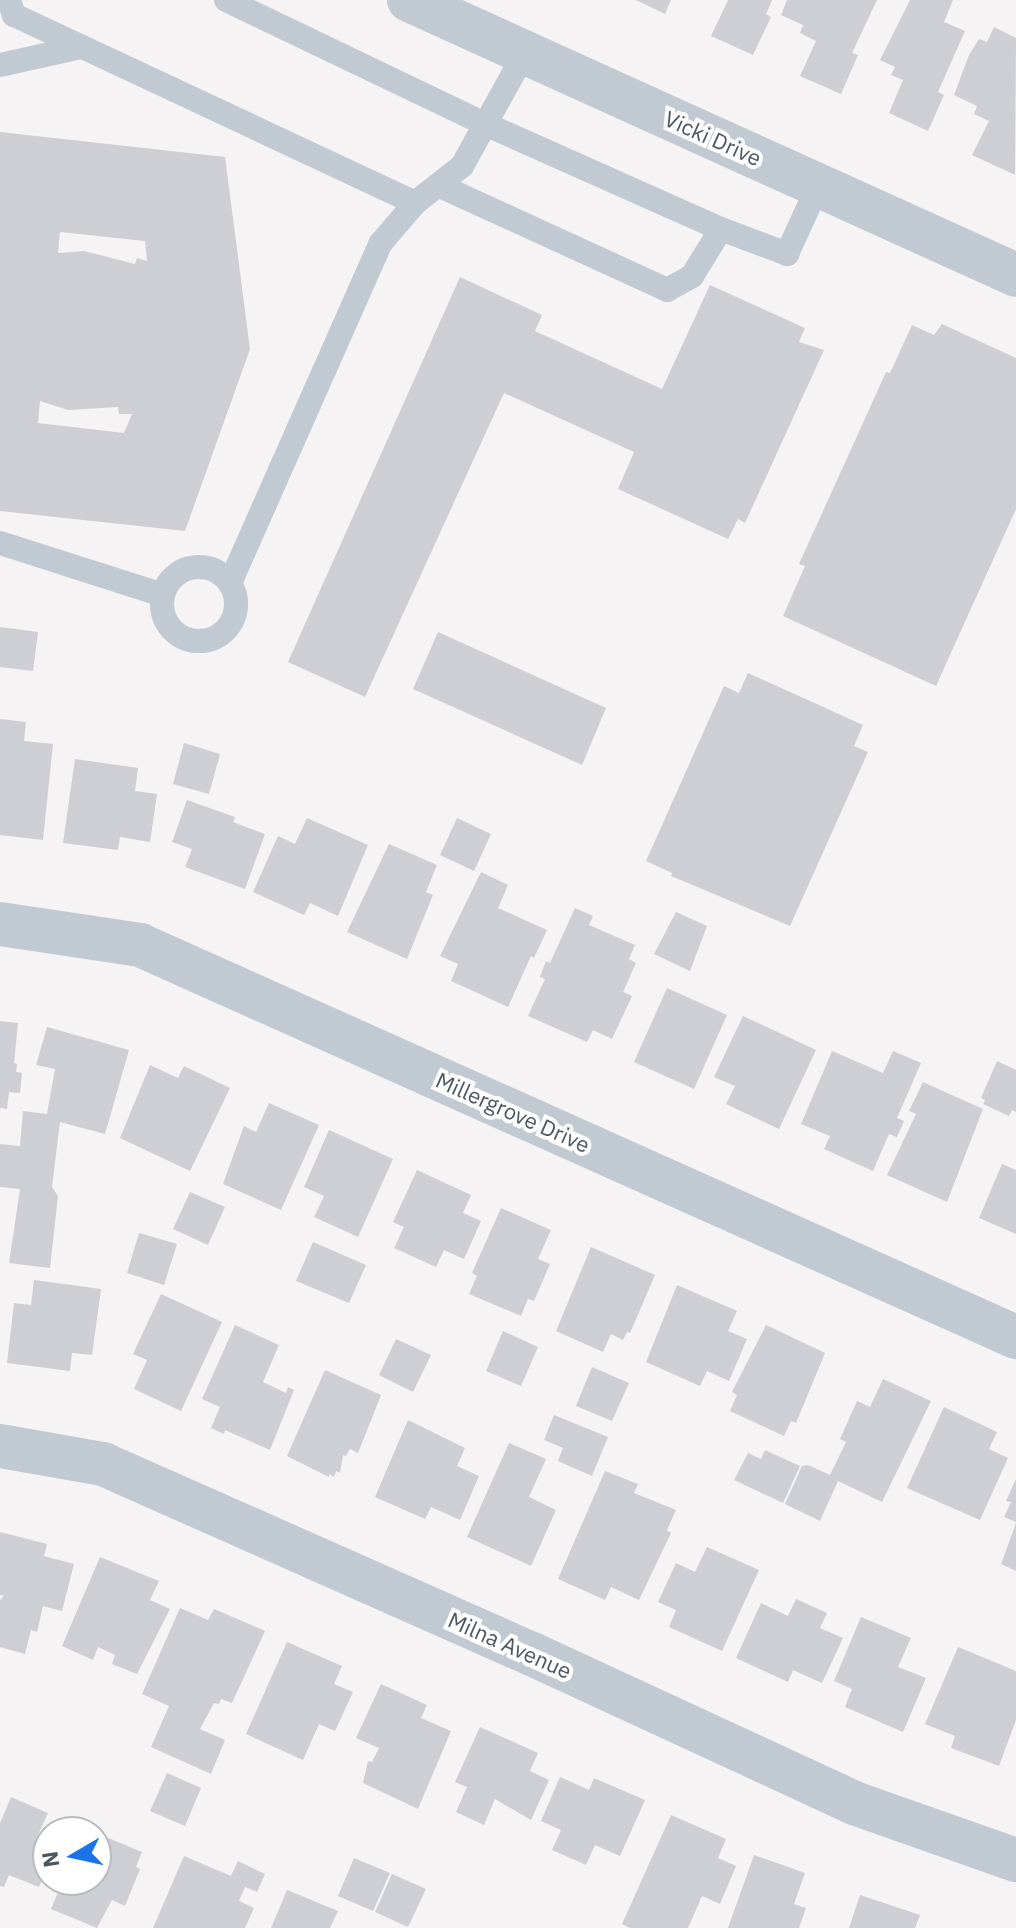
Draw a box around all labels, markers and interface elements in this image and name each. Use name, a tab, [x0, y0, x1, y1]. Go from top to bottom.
street label: Vicki Drive	[660, 105, 766, 171]
street label: Millergrove Drive	[432, 1066, 594, 1158]
street label: Milna Avenue	[444, 1606, 576, 1684]
north arrow	[32, 1816, 112, 1896]
text: N	[34, 1849, 65, 1870]

